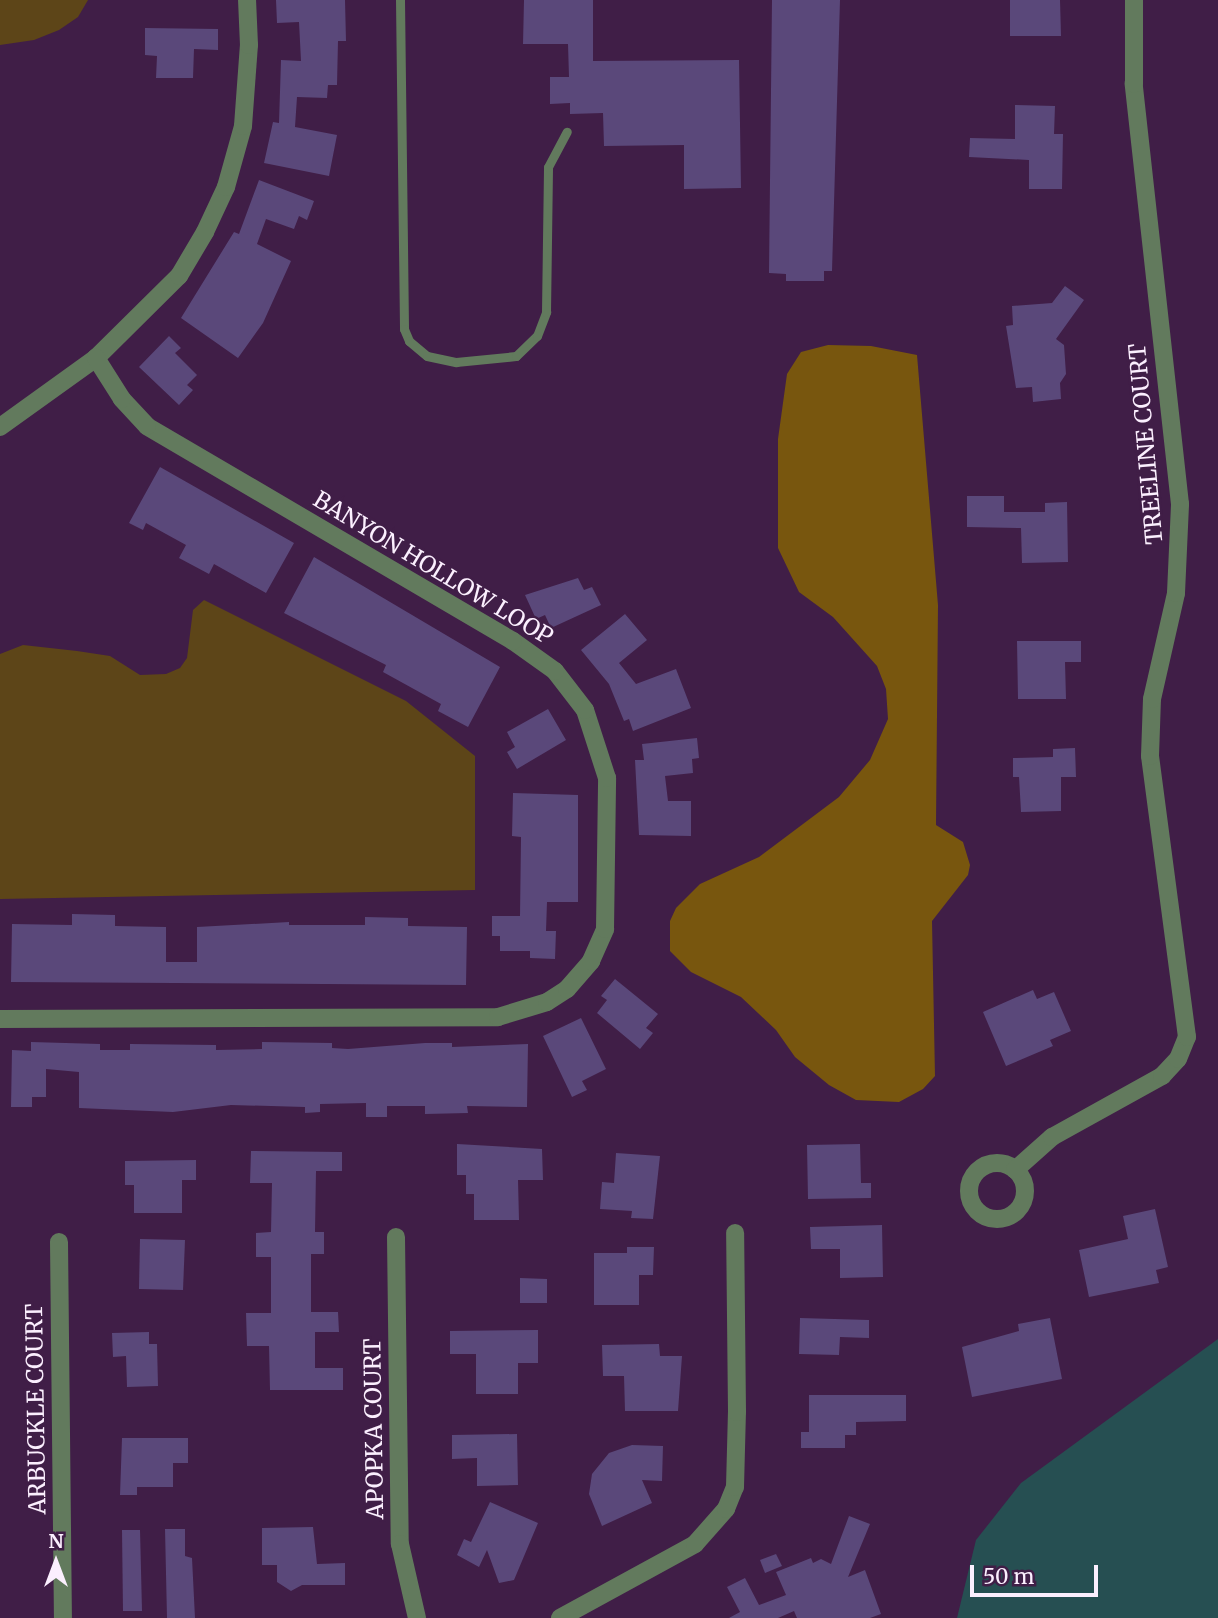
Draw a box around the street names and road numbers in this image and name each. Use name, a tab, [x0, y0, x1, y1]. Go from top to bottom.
street label: TREELINE COURT	[1123, 342, 1169, 546]
street label: BANYON HOLLOW LOOP	[308, 486, 558, 650]
street label: ARBUCKLE COURT	[20, 1303, 52, 1515]
street label: APOPKA COURT	[359, 1338, 389, 1520]

